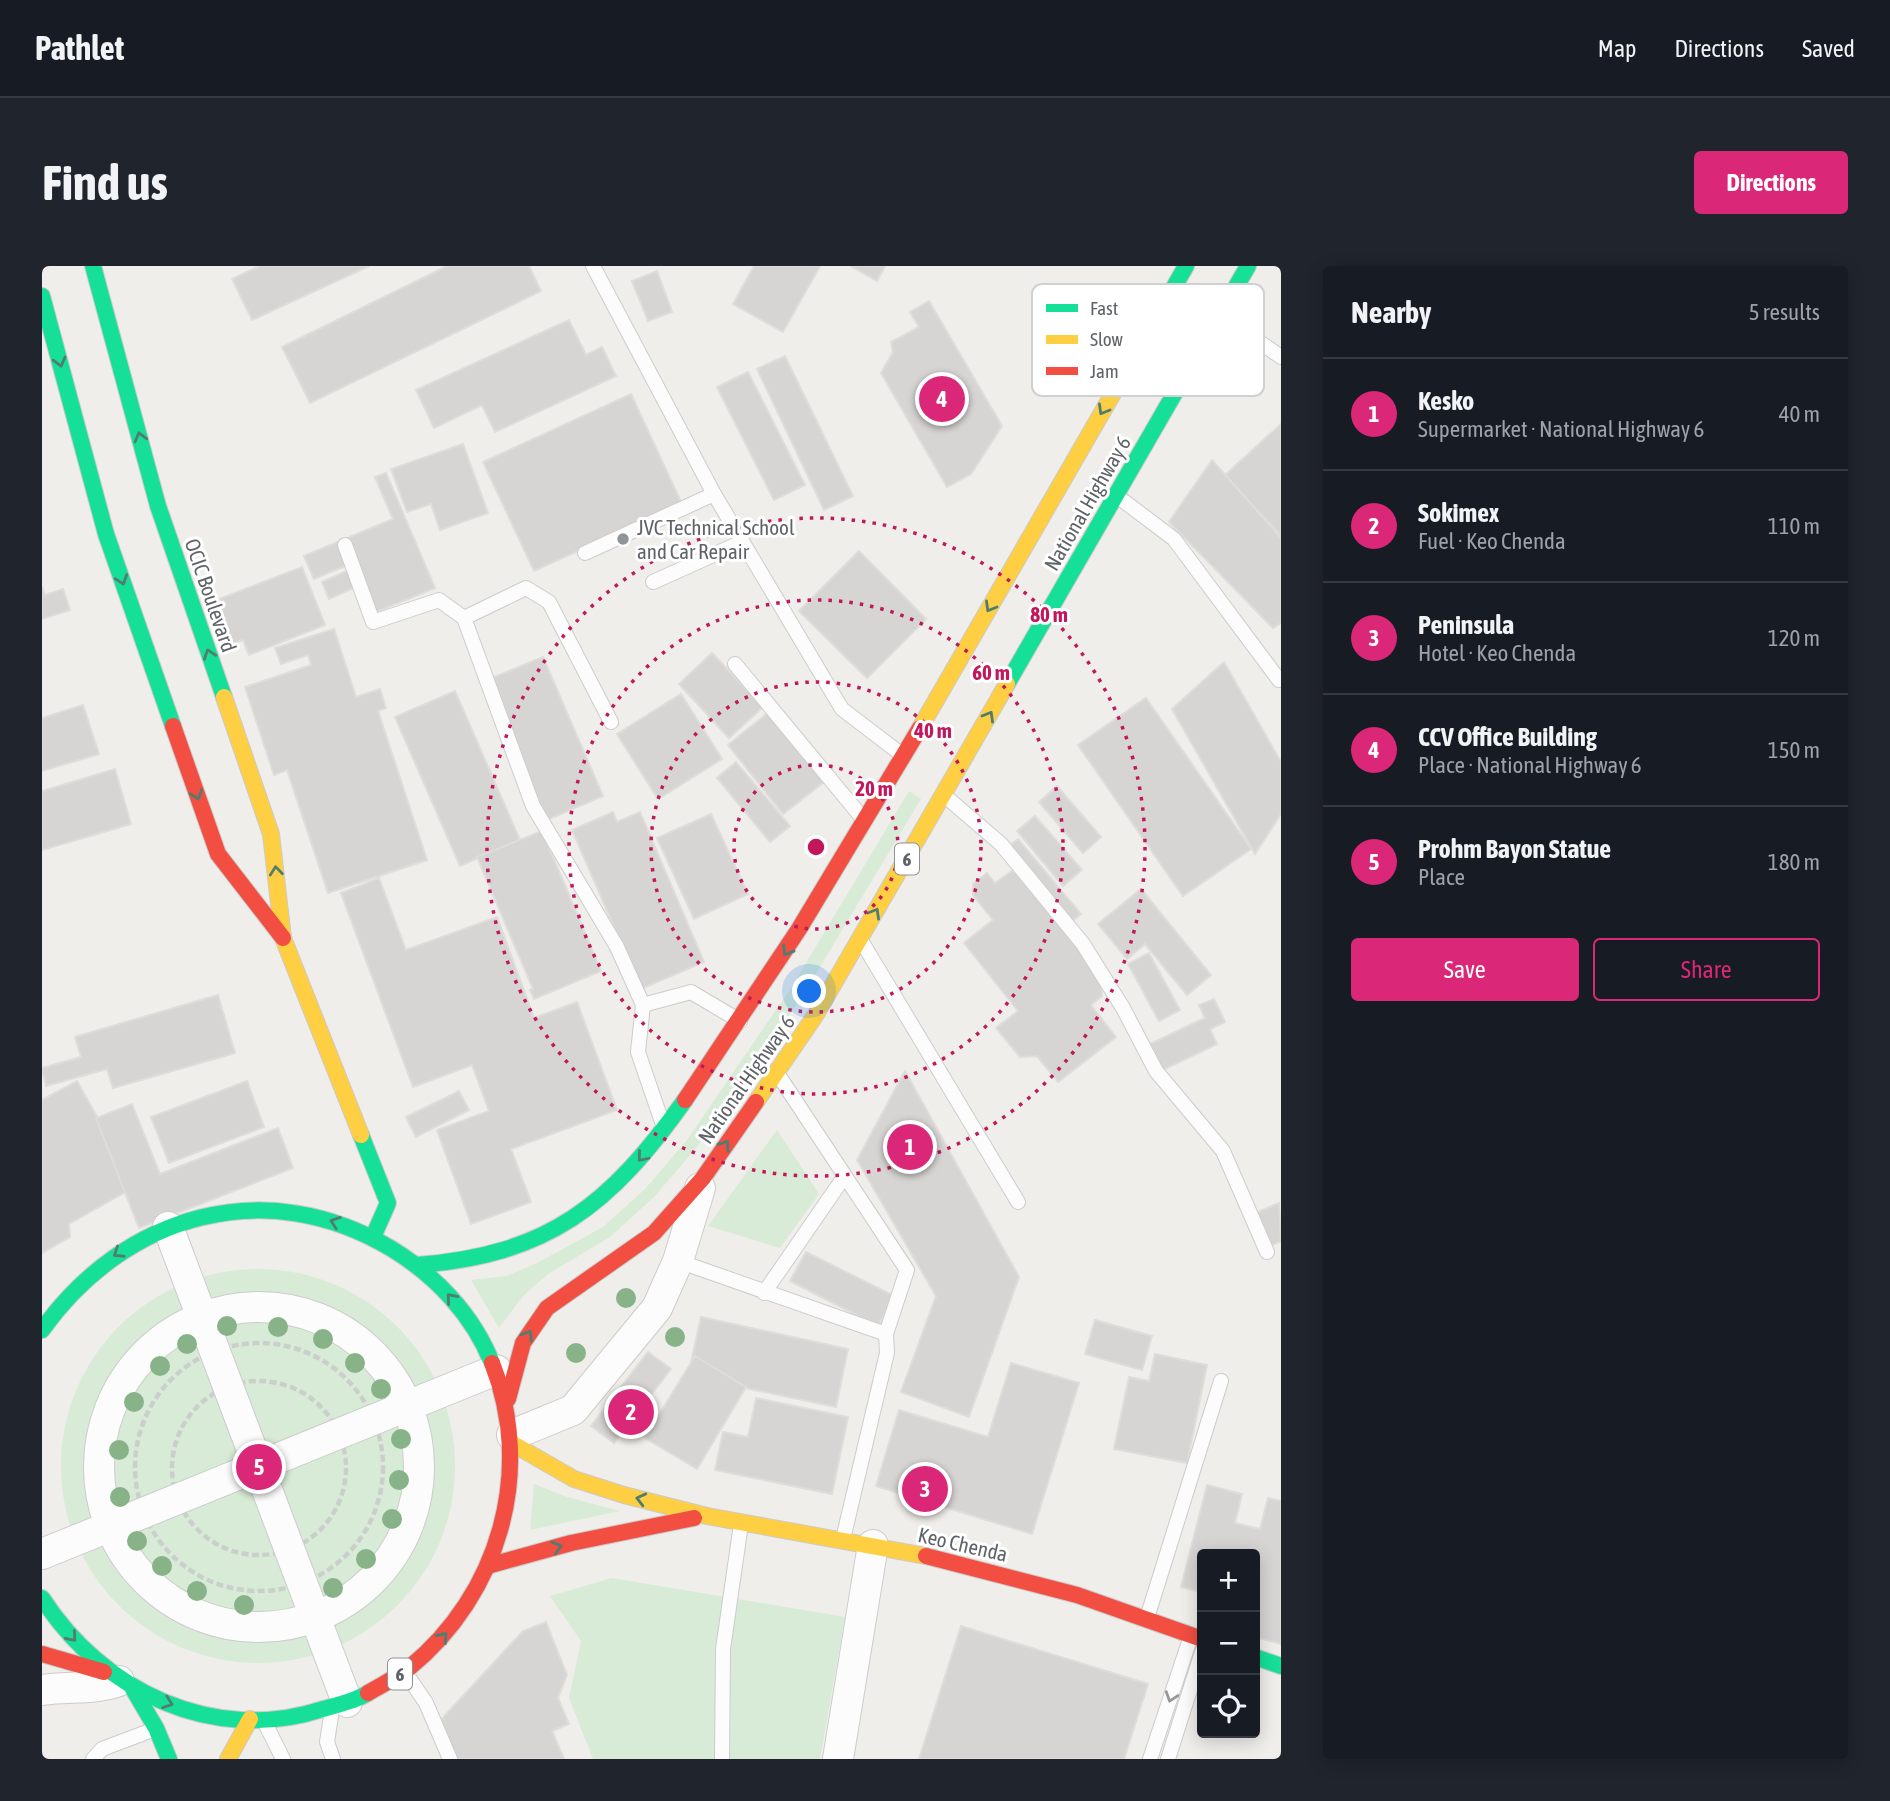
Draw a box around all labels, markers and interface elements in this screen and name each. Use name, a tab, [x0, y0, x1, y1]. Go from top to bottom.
text: Pathlet	[35, 29, 124, 67]
text: Map	[1598, 35, 1636, 62]
text: Directions	[1674, 35, 1764, 62]
text: Saved	[1802, 35, 1855, 62]
button: Directions	[1694, 151, 1848, 214]
text: Find us	[42, 154, 168, 210]
legend	[1032, 284, 1264, 396]
text: Nearby	[1351, 295, 1431, 329]
text: Fast	[1090, 297, 1118, 319]
text: 5 results	[1749, 299, 1820, 325]
text: Slow	[1090, 328, 1124, 350]
one-way arrow	[52, 356, 66, 368]
text: Jam	[1090, 360, 1119, 382]
pin: 4	[919, 373, 965, 425]
text: Kesko	[1418, 386, 1474, 416]
text: 1	[1369, 401, 1379, 427]
text: 40 m	[1779, 401, 1820, 427]
one-way arrow	[1098, 403, 1111, 416]
text: Supermarket · National Highway 6	[1418, 416, 1704, 442]
street label: National Highway 6	[1039, 431, 1135, 574]
one-way arrow	[133, 432, 148, 444]
text: Sokimex	[1418, 498, 1499, 528]
text: 2	[1369, 513, 1379, 539]
text: 110 m	[1768, 513, 1820, 539]
place label: JVC Technical School and Car Repair	[637, 515, 795, 563]
text: Fuel · Keo Chenda	[1418, 528, 1566, 554]
marker: JVC Technical School and Car Repair	[615, 531, 631, 547]
street label: OCIC Boulevard	[180, 535, 242, 655]
one-way arrow	[114, 574, 128, 586]
one-way arrow	[985, 600, 998, 613]
text: 80 m	[1030, 602, 1068, 626]
text: Peninsula	[1418, 610, 1514, 640]
text: 3	[1369, 625, 1379, 651]
text: 120 m	[1768, 625, 1820, 651]
text: Hotel · Keo Chenda	[1418, 640, 1576, 666]
one-way arrow	[203, 648, 217, 660]
text: 60 m	[972, 660, 1010, 684]
one-way arrow	[981, 711, 994, 724]
text: 40 m	[913, 718, 952, 742]
text: CCV Office Building	[1418, 722, 1597, 752]
text: 4	[1369, 737, 1379, 763]
text: 150 m	[1768, 737, 1820, 763]
text: Place · National Highway 6	[1418, 752, 1642, 778]
text: 20 m	[855, 776, 893, 800]
one-way arrow	[189, 789, 203, 801]
text: Prohm Bayon Statue	[1418, 834, 1611, 864]
centre of rings	[804, 835, 828, 859]
road number: 6	[895, 844, 919, 874]
text: 5	[1369, 849, 1379, 875]
text: 180 m	[1768, 849, 1820, 875]
text: Place	[1418, 864, 1465, 890]
one-way arrow	[268, 865, 283, 876]
one-way arrow	[867, 908, 880, 921]
button: Save	[1351, 938, 1579, 1001]
button: Share	[1593, 938, 1820, 1001]
one-way arrow	[782, 944, 795, 957]
your location	[792, 974, 826, 1008]
street label: National Highway 6	[693, 1010, 799, 1148]
pin: 1	[887, 1121, 933, 1173]
one-way arrow	[717, 1140, 729, 1153]
one-way arrow	[638, 1148, 650, 1161]
one-way arrow	[330, 1216, 342, 1230]
one-way arrow	[112, 1245, 125, 1258]
one-way arrow	[447, 1293, 459, 1306]
one-way arrow	[520, 1330, 533, 1343]
pin: 2	[608, 1386, 654, 1438]
pin: 5	[236, 1441, 282, 1493]
pin: 3	[902, 1463, 948, 1515]
one-way arrow	[635, 1493, 647, 1507]
street label: Keo Chenda	[916, 1522, 1010, 1566]
one-way arrow	[550, 1540, 562, 1555]
map controls	[1197, 1549, 1260, 1738]
button: +	[1197, 1549, 1260, 1612]
button: −	[1197, 1612, 1260, 1675]
one-way arrow	[64, 1629, 76, 1642]
one-way arrow	[435, 1632, 447, 1645]
road number: 6	[388, 1658, 412, 1690]
button: locate	[1197, 1675, 1260, 1738]
one-way arrow	[1165, 1690, 1179, 1702]
one-way arrow	[161, 1695, 173, 1709]

